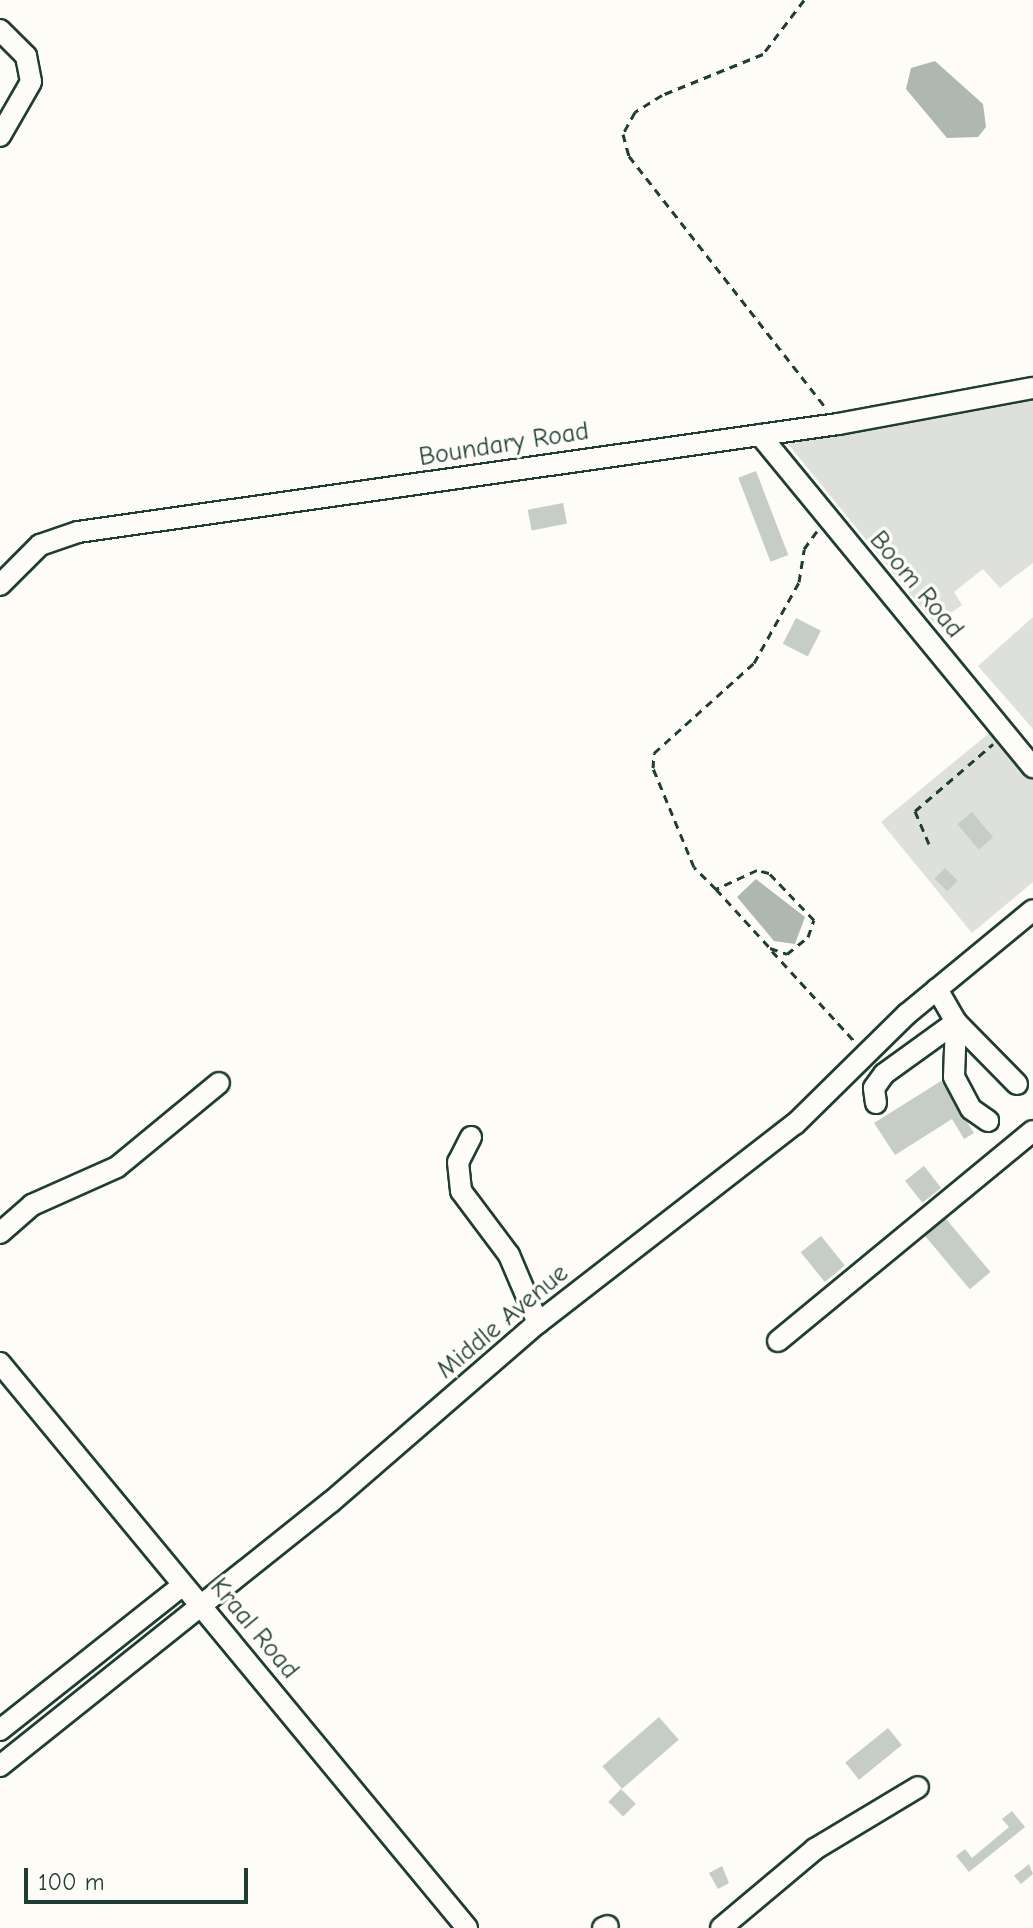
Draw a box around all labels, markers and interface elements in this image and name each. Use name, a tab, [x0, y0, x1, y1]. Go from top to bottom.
street label: Boundary Road	[417, 416, 591, 474]
street label: Boom Road	[862, 525, 970, 645]
street label: Middle Avenue	[431, 1258, 575, 1386]
street label: Kraal Road	[203, 1572, 305, 1686]
scale bar	[28, 1852, 252, 1902]
text: 100 m	[38, 1868, 105, 1896]

